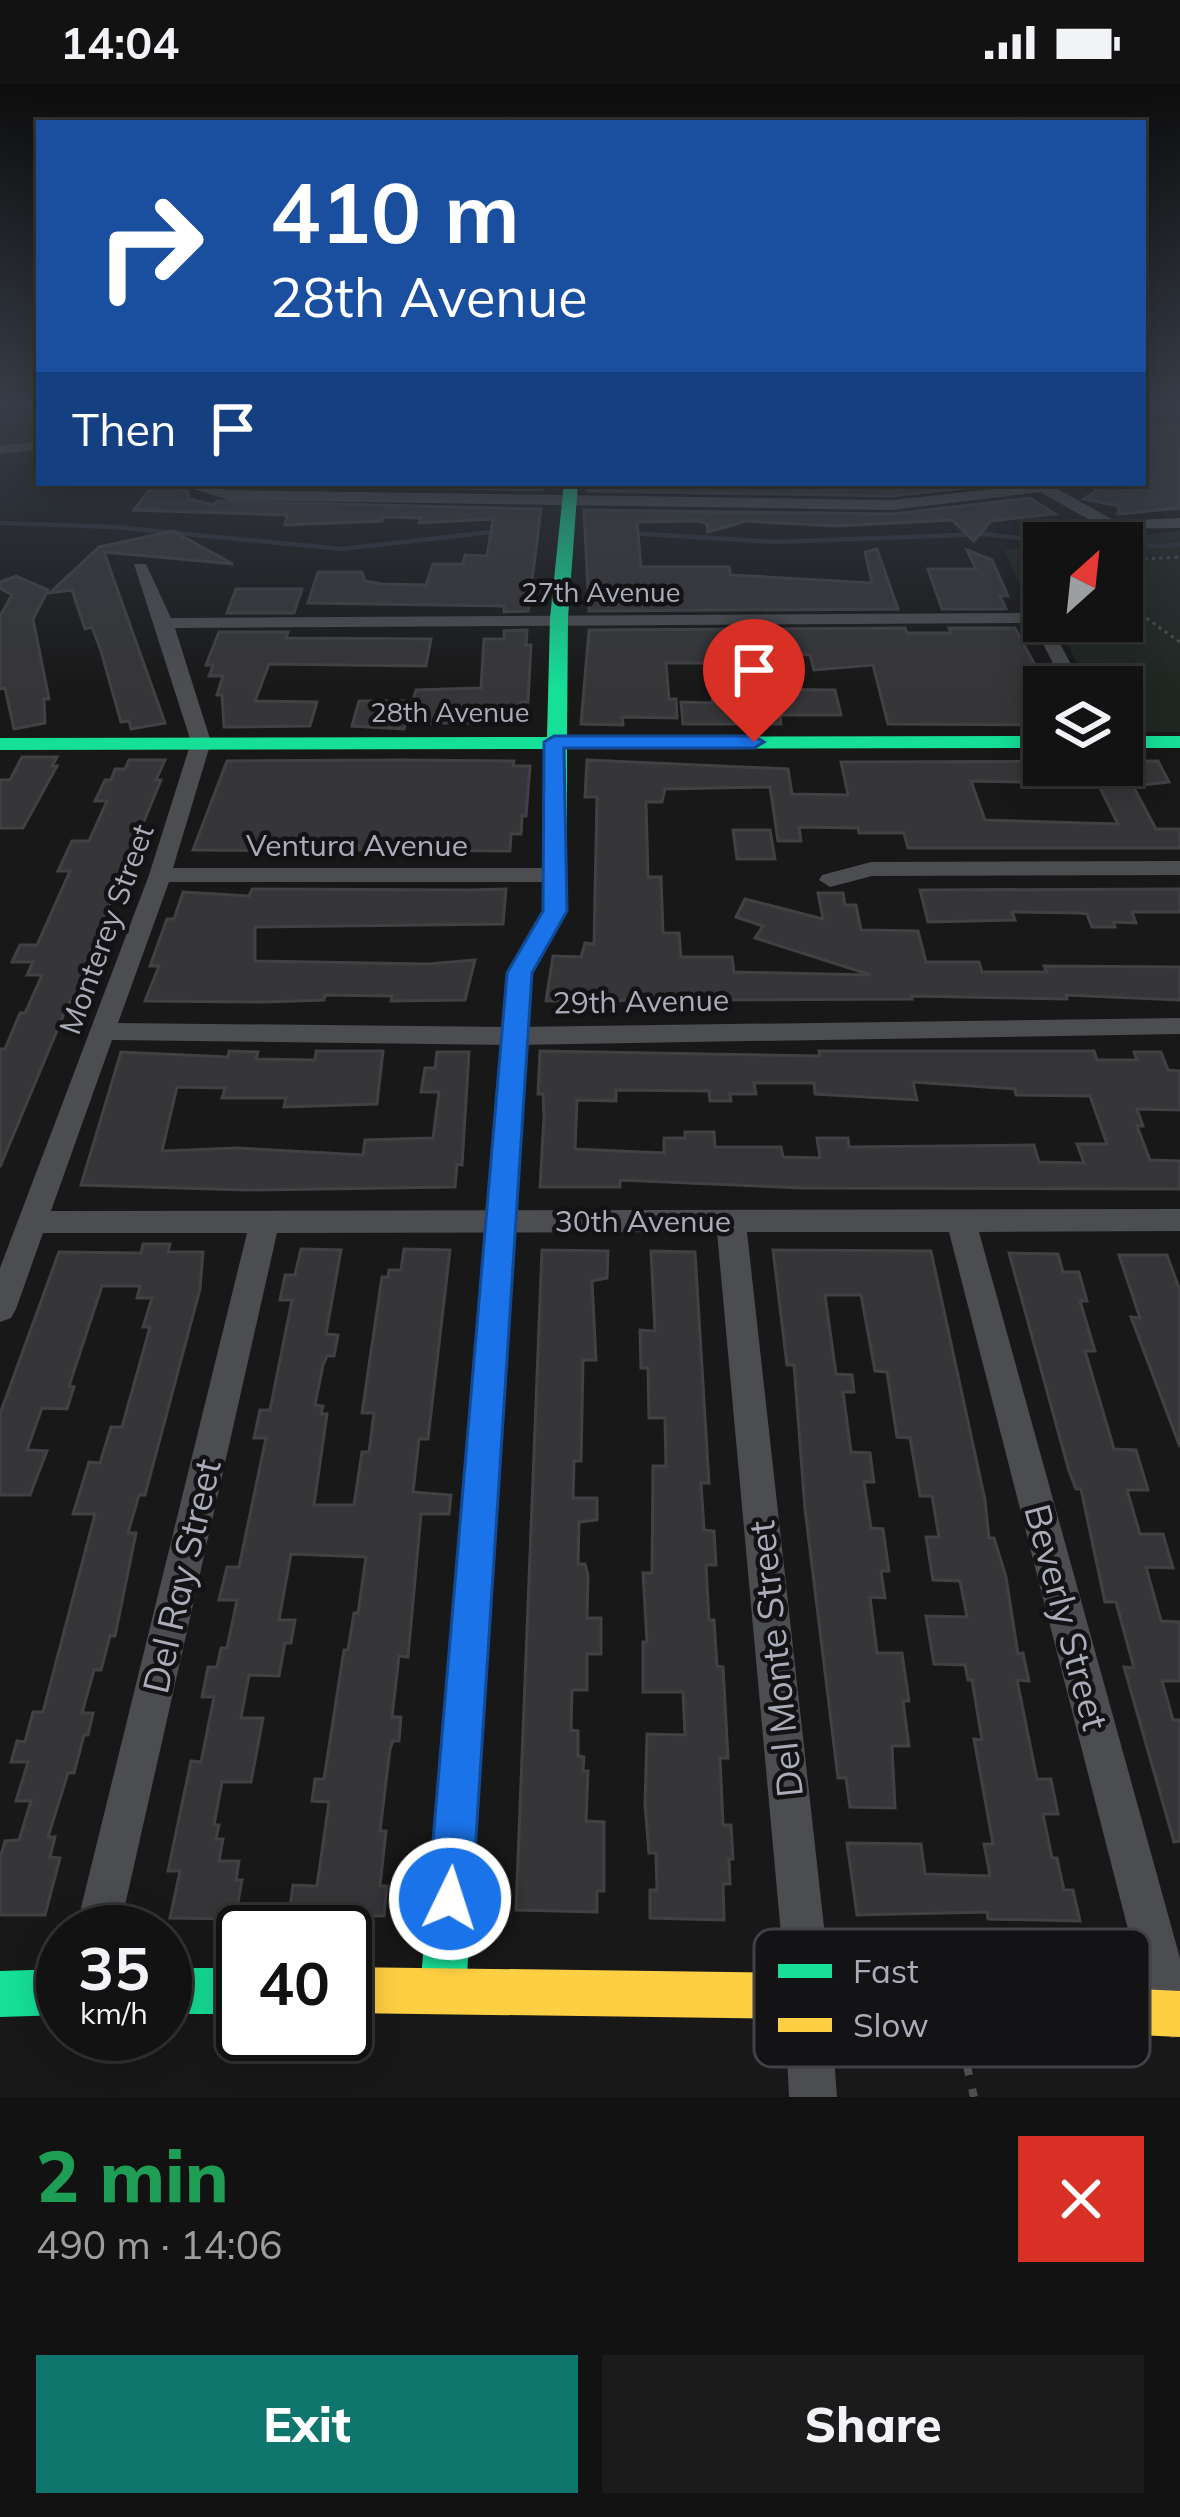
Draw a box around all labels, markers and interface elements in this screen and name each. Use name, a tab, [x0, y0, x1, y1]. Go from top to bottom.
text: 14:04	[60, 14, 179, 70]
text: 410 m	[270, 159, 520, 264]
icon: right	[72, 168, 228, 324]
text: 28th Avenue	[270, 263, 588, 331]
icon: arrive	[200, 396, 266, 462]
text: Then	[72, 401, 176, 457]
north arrow	[1023, 522, 1143, 642]
map controls	[1023, 522, 1143, 786]
street label: 27th Avenue	[522, 575, 680, 609]
pin	[703, 619, 805, 742]
icon: arrive	[721, 637, 787, 703]
button: layers	[1023, 666, 1143, 786]
street label: 28th Avenue	[371, 695, 529, 729]
street label: Monterey Street	[50, 819, 162, 1039]
street label: Ventura Avenue	[246, 826, 468, 864]
street label: 29th Avenue	[552, 980, 730, 1022]
street label: 30th Avenue	[555, 1202, 731, 1240]
street label: Del Ray Street	[132, 1455, 230, 1697]
street label: Beverly Street	[1015, 1499, 1119, 1735]
street label: Del Monte Street	[738, 1518, 812, 1800]
position arrow	[387, 1836, 513, 1962]
speed limit sign: 40	[216, 1905, 372, 2061]
legend	[754, 1929, 1150, 2067]
text: 35	[78, 1930, 150, 2005]
text: Fast	[853, 1950, 918, 1991]
text: km/h	[80, 1994, 148, 2032]
text: Slow	[853, 2004, 929, 2045]
text: 2 min	[36, 2130, 229, 2220]
button: close	[1018, 2136, 1144, 2262]
text: 490 m · 14:06	[36, 2220, 282, 2269]
button: Exit	[36, 2355, 578, 2493]
button: Share	[602, 2355, 1144, 2493]

